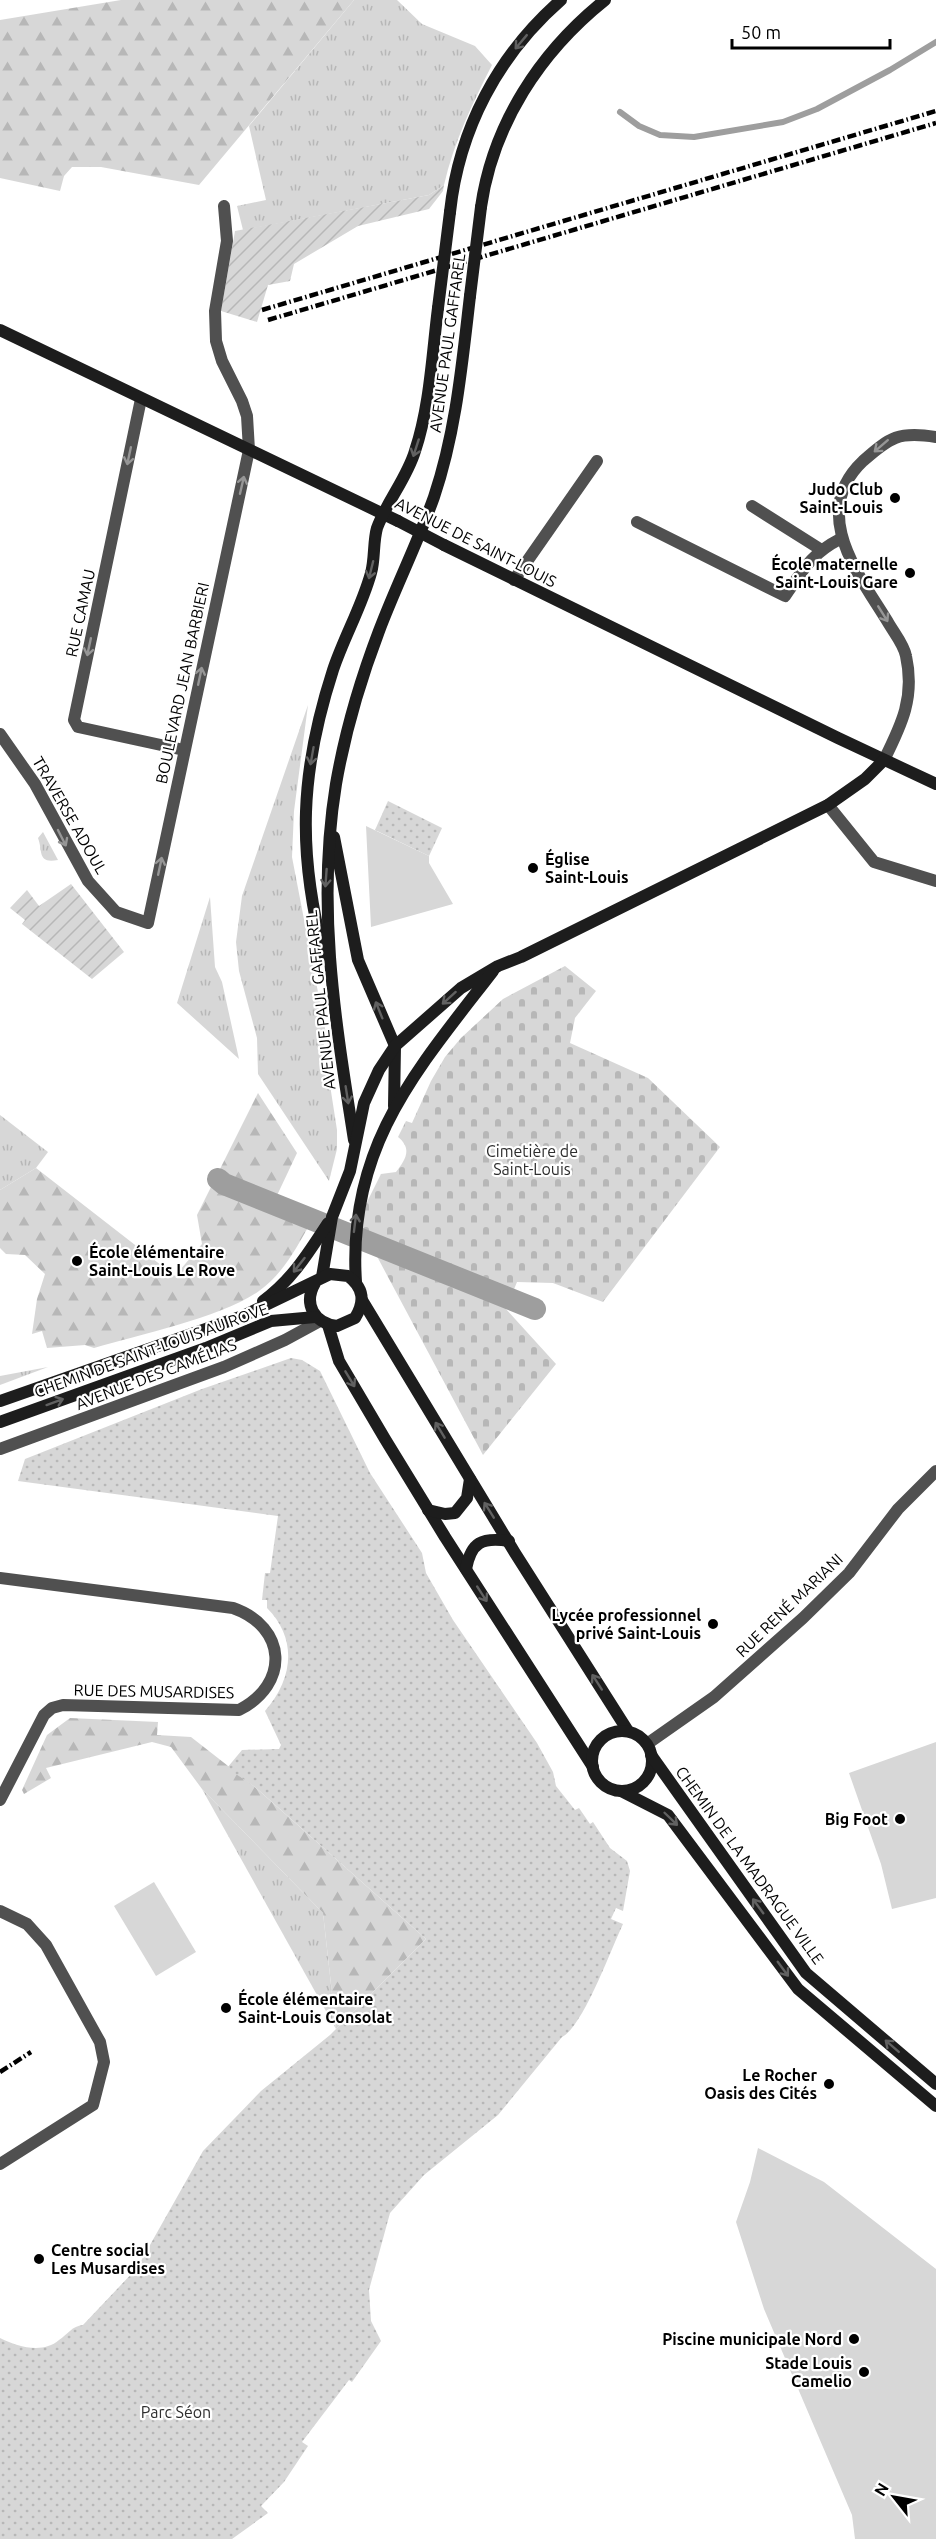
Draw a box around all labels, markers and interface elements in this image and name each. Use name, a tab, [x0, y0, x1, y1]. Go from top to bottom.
scale bar	[732, 12, 890, 50]
text: 50 m	[741, 22, 781, 42]
one-way arrow	[514, 34, 527, 50]
street label: AVENUE PAUL GAFFAREL	[426, 252, 468, 434]
one-way arrow	[409, 438, 420, 457]
one-way arrow	[873, 439, 889, 452]
one-way arrow	[123, 446, 134, 465]
one-way arrow	[237, 476, 248, 495]
place label: Judo Club Saint-Louis	[800, 480, 883, 516]
marker: Judo Club Saint-Louis	[888, 491, 902, 505]
street label: AVENUE DE SAINT-LOUIS	[392, 494, 560, 590]
place label: École maternelle Saint-Louis Gare	[771, 553, 898, 591]
one-way arrow	[364, 560, 376, 579]
marker: École maternelle Saint-Louis Gare	[903, 566, 917, 580]
street label: RUE CAMAU	[62, 567, 98, 659]
street label: BOULEVARD JEAN BARBIERI	[152, 581, 212, 785]
one-way arrow	[876, 606, 889, 623]
one-way arrow	[83, 637, 95, 656]
one-way arrow	[195, 666, 207, 685]
one-way arrow	[306, 745, 317, 765]
street label: TRAVERSE ADOUL	[29, 753, 111, 877]
one-way arrow	[57, 828, 69, 846]
place label: Église Saint-Louis	[545, 848, 628, 886]
one-way arrow	[154, 857, 166, 876]
marker: Église Saint-Louis	[526, 861, 540, 875]
one-way arrow	[321, 867, 332, 887]
street label: AVENUE PAUL GAFFAREL	[302, 909, 338, 1091]
one-way arrow	[442, 991, 457, 1005]
one-way arrow	[373, 1001, 384, 1020]
one-way arrow	[342, 1084, 353, 1104]
park label: Cimetière de Saint-Louis	[486, 1142, 578, 1178]
one-way arrow	[350, 1214, 361, 1234]
place label: École élémentaire Saint-Louis Le Rove	[89, 1241, 235, 1279]
marker: École élémentaire Saint-Louis Le Rove	[70, 1254, 84, 1268]
one-way arrow	[293, 1257, 306, 1273]
street label: CHEMIN DE SAINT-LOUIS AU ROVE	[32, 1299, 270, 1401]
street label: AVENUE DES CAMÉLIAS	[72, 1333, 239, 1413]
one-way arrow	[344, 1370, 356, 1387]
one-way arrow	[45, 1395, 64, 1406]
one-way arrow	[433, 1422, 445, 1439]
one-way arrow	[483, 1502, 495, 1519]
street label: RUE RENÉ MARIANI	[731, 1548, 846, 1660]
one-way arrow	[477, 1585, 489, 1602]
place label: Lycée professionnel privé Saint-Louis	[551, 1606, 701, 1642]
marker: Lycée professionnel privé Saint-Louis	[706, 1617, 720, 1631]
one-way arrow	[590, 1674, 602, 1691]
street label: RUE DES MUSARDISES	[74, 1681, 234, 1701]
street label: CHEMIN DE LA MADRAGUE VILLE	[672, 1763, 828, 1967]
place label: Big Foot	[825, 1810, 888, 1828]
one-way arrow	[664, 1812, 679, 1826]
marker: Big Foot	[893, 1812, 907, 1826]
one-way arrow	[752, 1899, 764, 1915]
one-way arrow	[777, 1961, 790, 1977]
place label: École élémentaire Saint-Louis Consolat	[238, 1988, 392, 2026]
marker: École élémentaire Saint-Louis Consolat	[219, 2001, 233, 2015]
one-way arrow	[885, 2039, 900, 2053]
place label: Le Rocher Oasis des Cités	[704, 2066, 817, 2102]
marker: Le Rocher Oasis des Cités	[822, 2077, 836, 2091]
place label: Centre social Les Musardises	[51, 2241, 165, 2277]
marker: Centre social Les Musardises	[32, 2252, 46, 2266]
place label: Piscine municipale Nord	[662, 2330, 842, 2348]
marker: Piscine municipale Nord	[847, 2332, 861, 2346]
place label: Stade Louis Camelio	[765, 2354, 852, 2390]
marker: Stade Louis Camelio	[857, 2365, 871, 2379]
park label: Parc Séon	[141, 2403, 211, 2421]
north arrow	[864, 2467, 924, 2527]
text: N	[870, 2480, 892, 2499]

